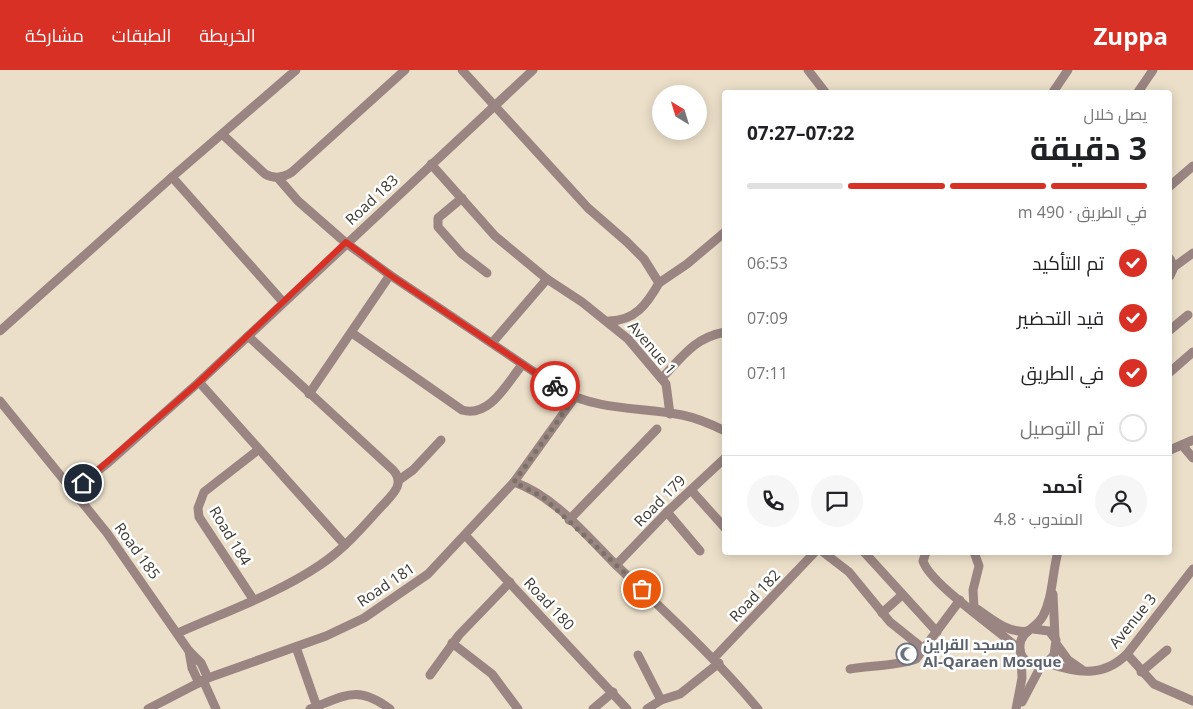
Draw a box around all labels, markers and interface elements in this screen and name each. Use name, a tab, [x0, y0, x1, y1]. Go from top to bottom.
text: Zuppa	[1093, 19, 1168, 52]
text: مشاركة	[25, 23, 84, 47]
text: الطبقات	[112, 23, 171, 47]
text: الخريطة	[199, 23, 256, 47]
north arrow	[652, 85, 708, 140]
map controls	[652, 85, 707, 140]
text: يصل خلال	[1083, 103, 1147, 125]
text: 07:22–07:27	[747, 120, 854, 146]
text: 3 دقيقة	[1030, 126, 1147, 169]
street label: Road 183	[341, 170, 402, 229]
text: في الطريق · 490 m	[1018, 201, 1147, 223]
icon: check	[1119, 249, 1147, 277]
text: تم التأكيد	[1032, 250, 1104, 276]
text: 06:53	[747, 252, 788, 274]
icon: check	[1119, 304, 1147, 332]
text: قيد التحضير	[1017, 305, 1104, 331]
text: 07:09	[747, 307, 788, 329]
street label: Avenue 1	[624, 316, 682, 378]
icon: check	[1119, 359, 1147, 387]
text: في الطريق	[1021, 360, 1104, 386]
courier	[530, 361, 580, 411]
text: 07:11	[747, 362, 788, 384]
icon: bike	[541, 372, 569, 400]
text: تم التوصيل	[1020, 415, 1104, 441]
pin	[62, 462, 104, 504]
icon: home	[69, 469, 97, 497]
street label: Road 179	[629, 470, 689, 530]
text: أحمد	[1042, 473, 1083, 499]
button: phone	[747, 475, 799, 527]
button: chat	[811, 475, 863, 527]
button: person	[1095, 475, 1147, 527]
street label: Road 184	[205, 502, 256, 569]
text: المندوب · 4.8	[994, 508, 1083, 530]
street label: Road 185	[110, 518, 165, 583]
street label: Road 181	[353, 558, 418, 611]
street label: Road 182	[724, 565, 784, 626]
pin	[621, 568, 663, 610]
street label: Road 180	[520, 573, 579, 634]
icon: bag	[628, 575, 656, 603]
street label: Avenue 3	[1104, 589, 1160, 652]
place label: مسجد القراين Al-Qaraen Mosque	[923, 634, 1061, 671]
mosque icon: مسجد القراين Al-Qaraen Mosque	[895, 642, 919, 666]

